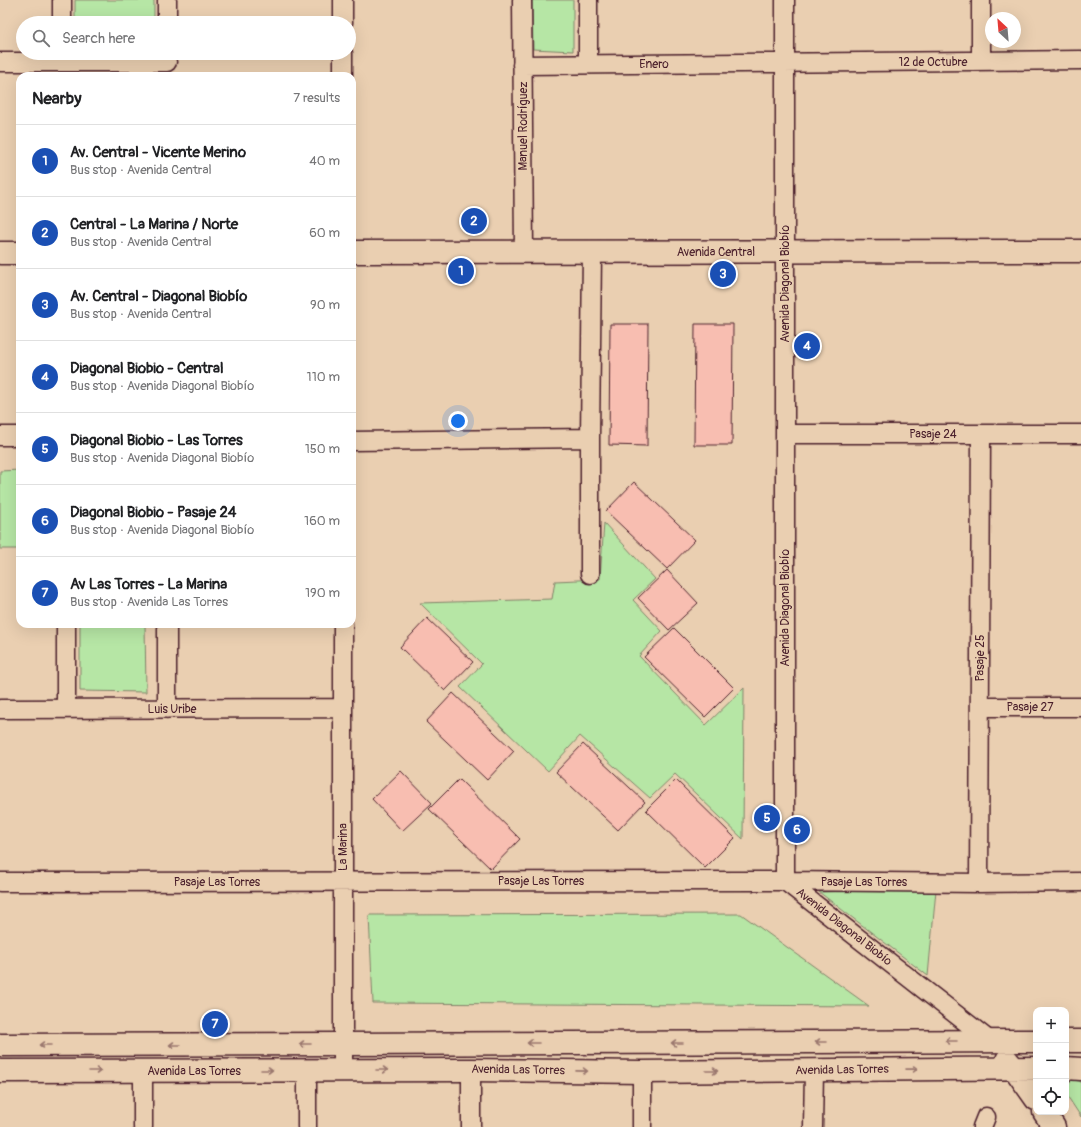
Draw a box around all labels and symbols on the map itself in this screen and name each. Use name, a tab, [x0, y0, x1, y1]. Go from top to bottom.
north arrow	[985, 12, 1021, 48]
street label: 12 de Octubre	[899, 55, 968, 70]
street label: Enero	[639, 57, 669, 72]
street label: Manuel Rodríguez	[516, 81, 531, 171]
pin: 2	[461, 206, 487, 236]
street label: Avenida Diagonal Biobío	[778, 225, 793, 343]
street label: Avenida Central	[677, 245, 755, 260]
pin: 1	[448, 256, 474, 286]
pin: 3	[710, 259, 736, 289]
pin: 4	[794, 331, 820, 361]
your location	[448, 411, 468, 431]
street label: Pasaje 24	[909, 427, 957, 442]
street label: Avenida Diagonal Biobío	[778, 549, 793, 667]
street label: Pasaje 25	[973, 634, 988, 682]
street label: Pasaje 27	[1006, 700, 1054, 715]
street label: Luis Uribe	[147, 702, 197, 717]
pin: 5	[754, 803, 780, 833]
pin: 6	[784, 815, 810, 845]
street label: La Marina	[336, 823, 351, 871]
street label: Pasaje Las Torres	[498, 874, 585, 889]
street label: Pasaje Las Torres	[174, 875, 261, 890]
street label: Pasaje Las Torres	[821, 875, 908, 890]
street label: Avenida Diagonal Biobío	[793, 885, 895, 969]
pin: 7	[202, 1009, 228, 1039]
one-way arrow	[945, 1037, 958, 1045]
one-way arrow	[815, 1038, 828, 1046]
one-way arrow	[527, 1039, 540, 1047]
one-way arrow	[671, 1039, 684, 1046]
one-way arrow	[299, 1040, 312, 1048]
one-way arrow	[39, 1041, 52, 1049]
one-way arrow	[169, 1041, 182, 1049]
street label: Avenida Las Torres	[471, 1062, 566, 1078]
street label: Avenida Las Torres	[795, 1062, 890, 1078]
street label: Avenida Las Torres	[147, 1064, 241, 1079]
one-way arrow	[905, 1065, 918, 1073]
one-way arrow	[260, 1066, 273, 1074]
one-way arrow	[375, 1066, 388, 1074]
one-way arrow	[88, 1067, 101, 1075]
one-way arrow	[575, 1067, 588, 1075]
one-way arrow	[705, 1067, 718, 1075]

